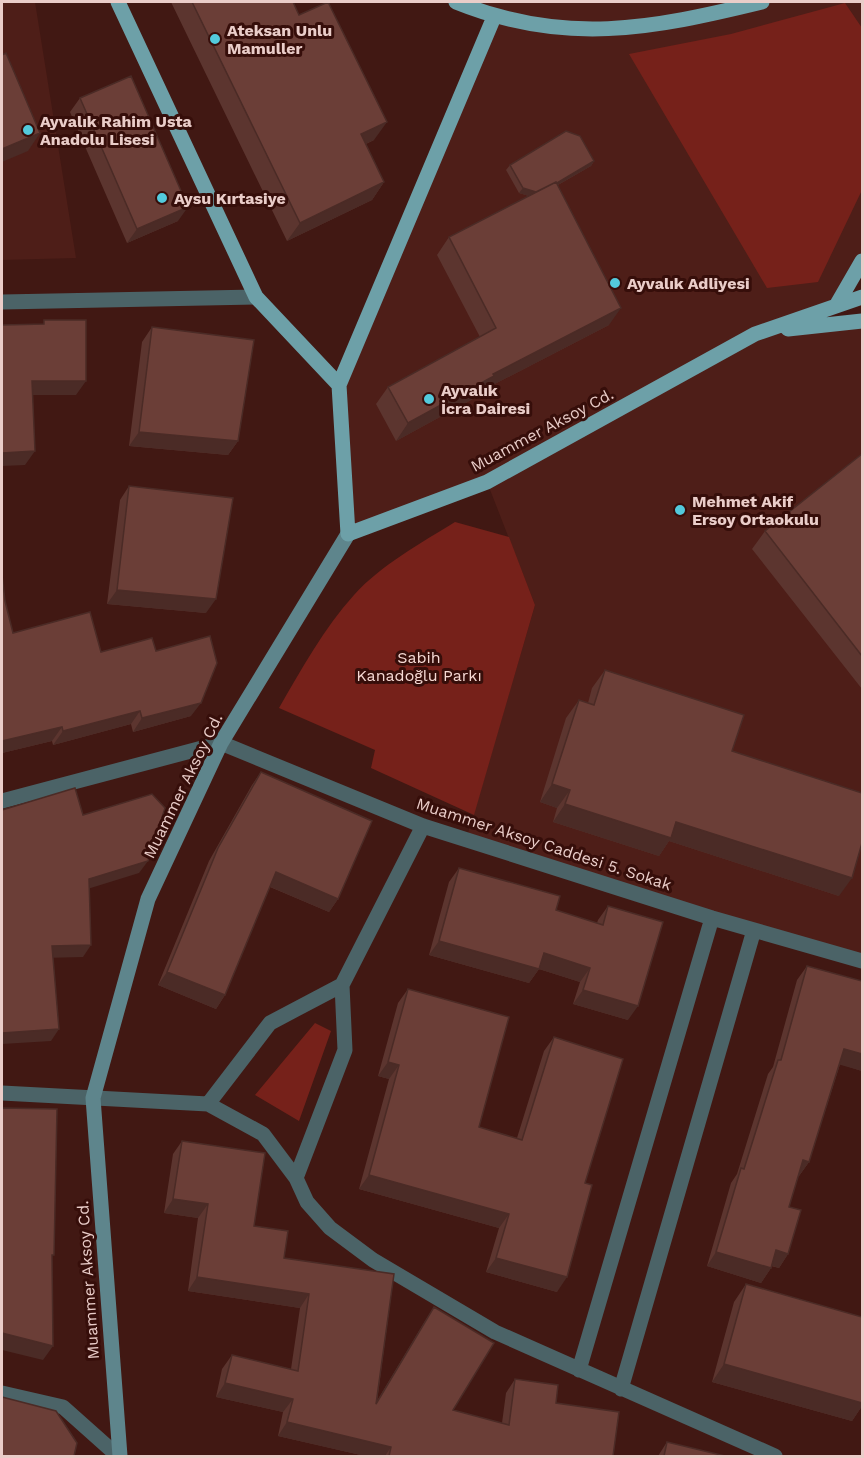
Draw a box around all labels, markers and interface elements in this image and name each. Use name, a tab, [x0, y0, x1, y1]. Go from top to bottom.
place label: Ateksan Unlu Mamuller	[227, 21, 332, 58]
marker: Ateksan Unlu Mamuller	[208, 32, 222, 46]
place label: Ayvalık Rahim Usta Anadolu Lisesi	[40, 112, 193, 149]
marker: Ayvalık Rahim Usta Anadolu Lisesi	[21, 123, 35, 137]
place label: Aysu Kırtasiye	[174, 189, 286, 208]
marker: Aysu Kırtasiye	[155, 191, 169, 205]
place label: Ayvalık Adliyesi	[627, 274, 750, 293]
marker: Ayvalık Adliyesi	[608, 276, 622, 290]
place label: Ayvalık İcra Dairesi	[441, 381, 530, 418]
street label: Muammer Aksoy Cd.	[467, 384, 617, 476]
marker: Ayvalık İcra Dairesi	[422, 392, 436, 406]
place label: Mehmet Akif Ersoy Ortaokulu	[692, 492, 819, 529]
marker: Mehmet Akif Ersoy Ortaokulu	[673, 503, 687, 517]
park label: Sabih Kanadoğlu Parkı	[356, 648, 482, 685]
street label: Muammer Aksoy Cd.	[140, 710, 226, 862]
street label: Muammer Aksoy Caddesi 5. Sokak	[414, 794, 674, 894]
street label: Muammer Aksoy Cd.	[73, 1200, 103, 1360]

